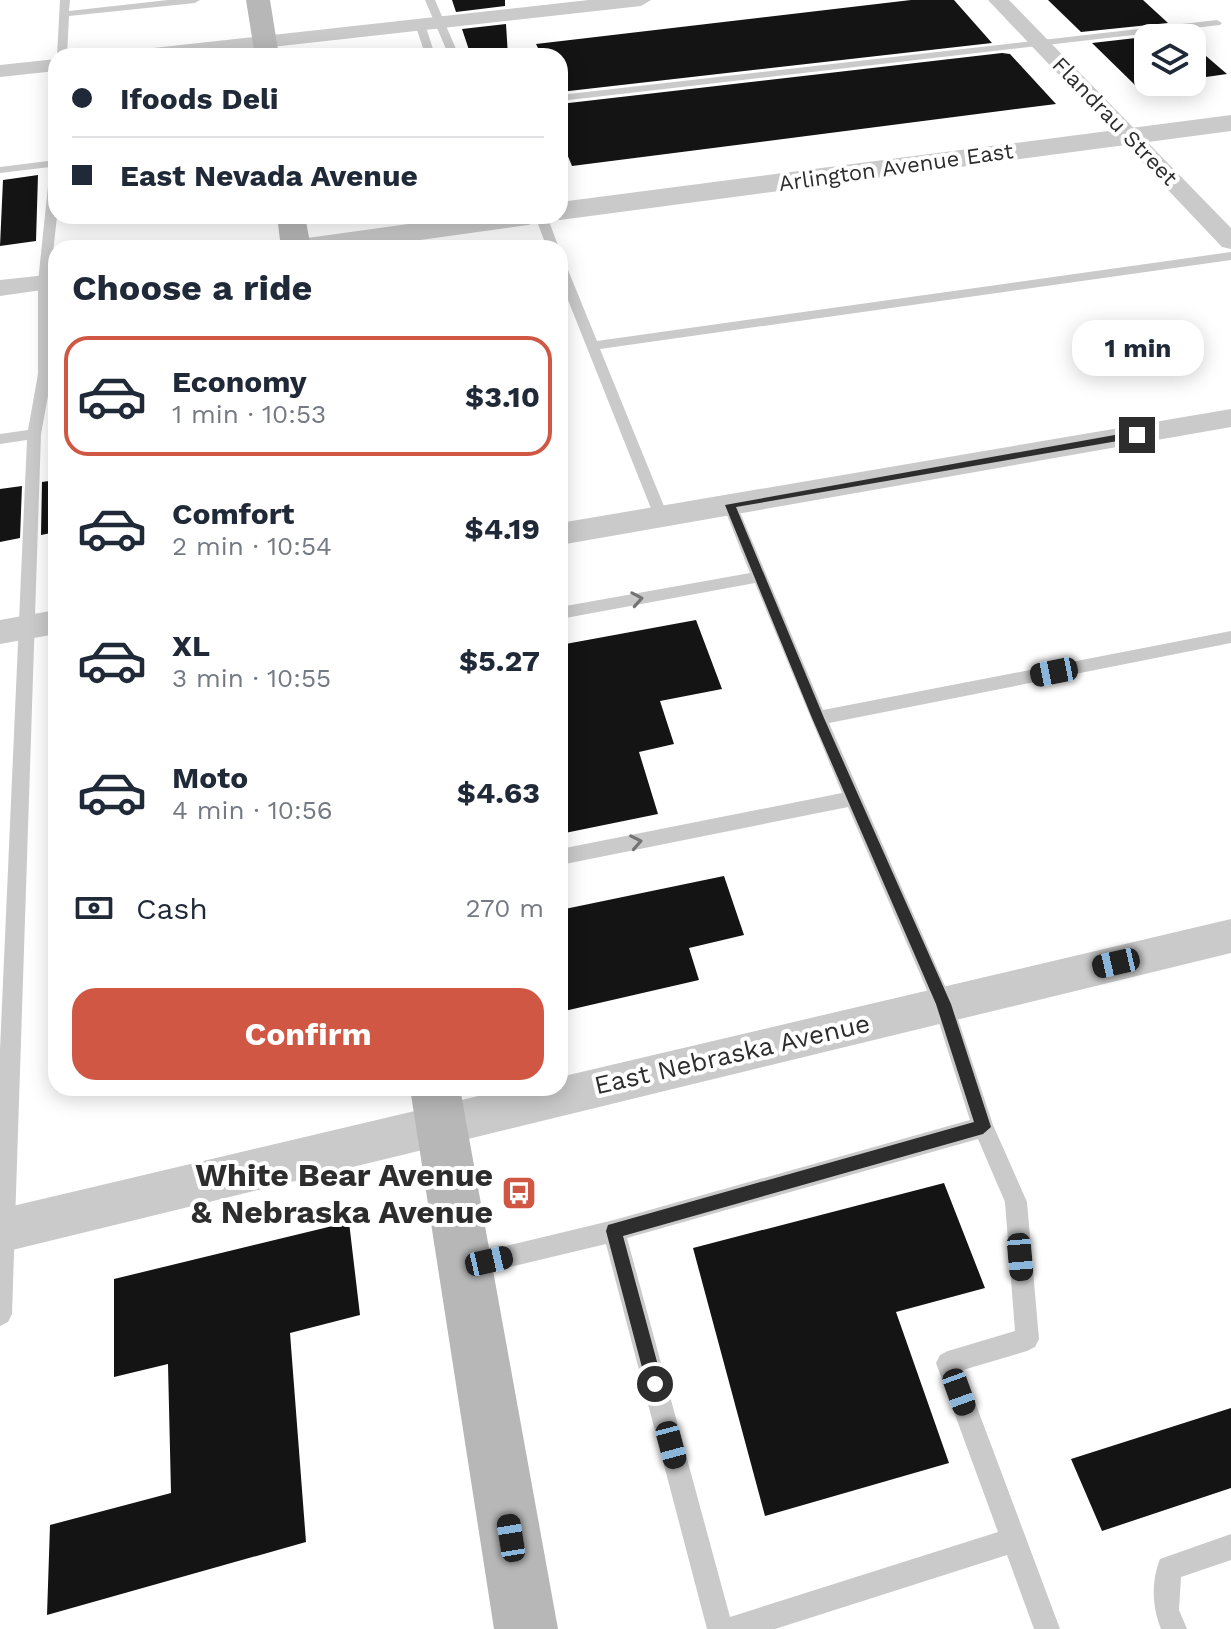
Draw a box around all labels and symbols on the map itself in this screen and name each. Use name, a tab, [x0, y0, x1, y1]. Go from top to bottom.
street label: Flandrau Street	[1048, 52, 1182, 190]
street label: Arlington Avenue East	[777, 138, 1015, 196]
callout: 1 min	[1071, 319, 1203, 375]
route end	[1119, 417, 1155, 453]
one-way arrow	[630, 592, 644, 609]
car	[1028, 656, 1080, 688]
one-way arrow	[629, 834, 643, 851]
car	[1090, 946, 1142, 980]
street label: East Nebraska Avenue	[591, 1008, 873, 1100]
place label: White Bear Avenue & Nebraska Avenue	[191, 1156, 493, 1231]
bus stop icon: White Bear Avenue & Nebraska Avenue	[500, 1174, 538, 1212]
car	[1006, 1232, 1034, 1282]
car	[463, 1244, 515, 1278]
car	[940, 1365, 978, 1419]
route start	[637, 1366, 673, 1402]
car	[653, 1419, 689, 1471]
car	[495, 1512, 527, 1564]

